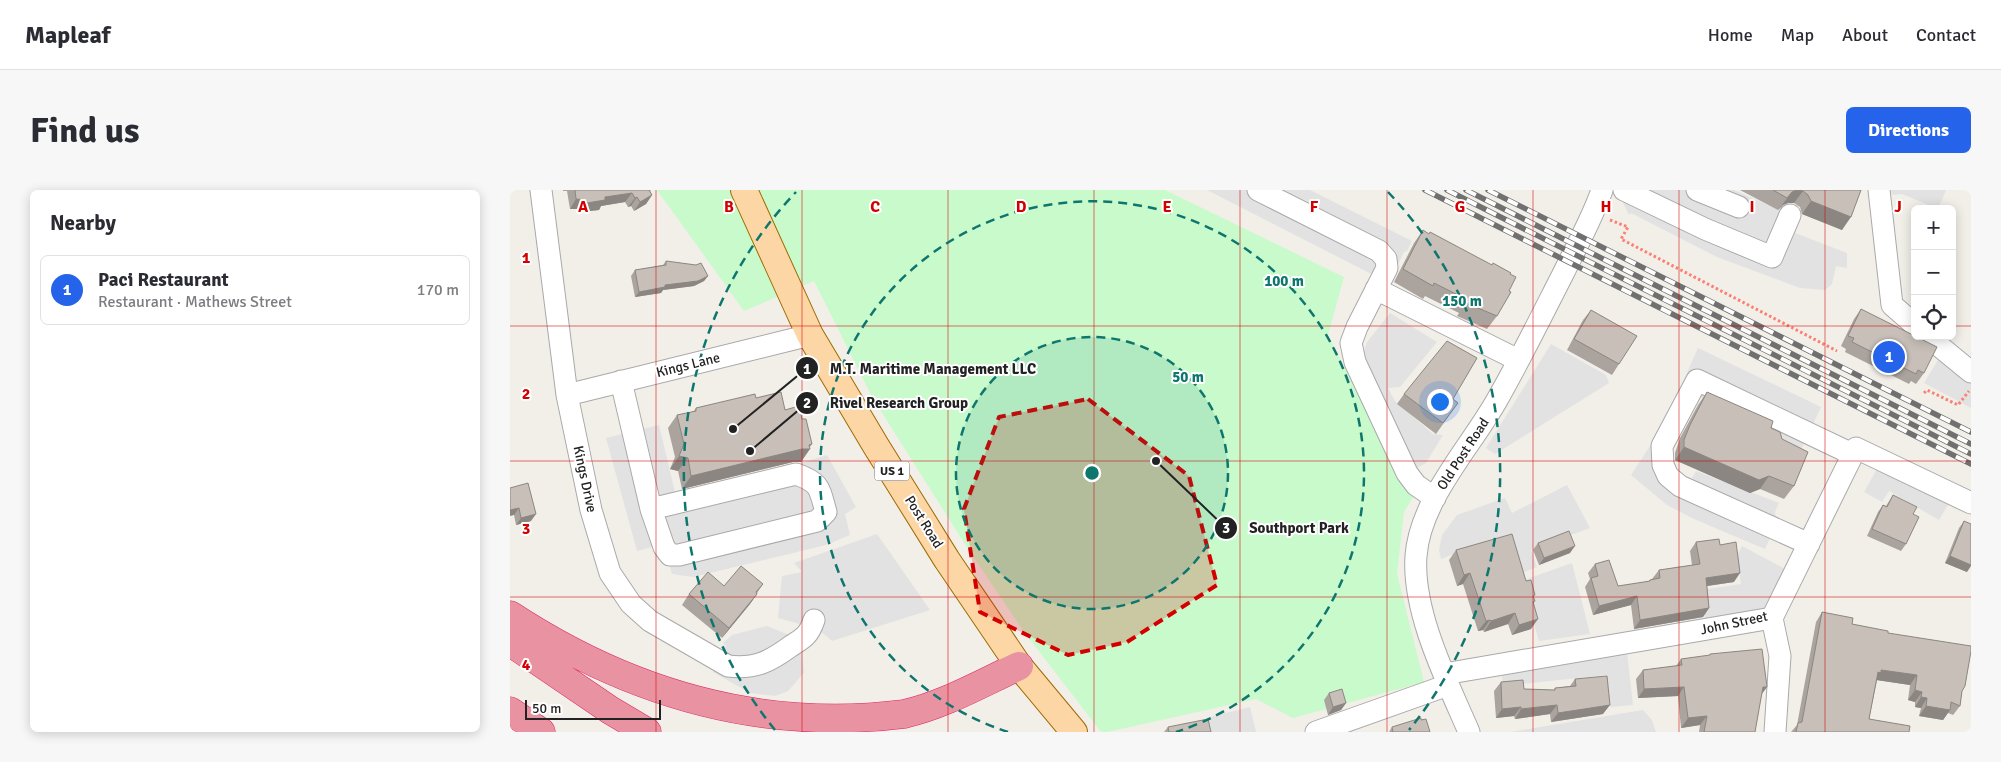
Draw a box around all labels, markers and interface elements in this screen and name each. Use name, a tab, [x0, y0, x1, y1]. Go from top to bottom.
text: Mapleaf	[25, 20, 110, 50]
text: Home	[1708, 24, 1753, 46]
text: Map	[1781, 24, 1814, 46]
text: About	[1842, 24, 1888, 46]
text: Contact	[1916, 24, 1976, 46]
button: Directions	[1846, 107, 1971, 153]
text: Find us	[30, 109, 140, 152]
text: A	[578, 197, 589, 217]
text: B	[724, 197, 734, 217]
text: C	[870, 197, 880, 217]
text: D	[1016, 197, 1027, 217]
text: E	[1162, 197, 1172, 217]
text: F	[1310, 197, 1319, 217]
text: G	[1455, 197, 1465, 217]
text: H	[1601, 197, 1611, 217]
text: I	[1749, 197, 1755, 217]
text: J	[1894, 197, 1902, 217]
map controls	[1911, 205, 1956, 340]
button: +	[1911, 205, 1956, 250]
text: Nearby	[50, 210, 116, 236]
text: 1	[522, 248, 531, 268]
button: −	[1911, 250, 1956, 295]
text: Paci Restaurant	[98, 268, 229, 292]
text: 100 m	[1264, 272, 1304, 290]
text: 1	[63, 280, 71, 300]
text: 170 m	[417, 280, 459, 300]
text: Restaurant · Mathews Street	[98, 292, 292, 312]
text: 150 m	[1442, 292, 1482, 310]
button: locate	[1911, 295, 1956, 340]
pin: 1	[1873, 338, 1905, 376]
street label: Kings Lane	[654, 349, 722, 381]
callout: M.T. Maritime Management LLC	[795, 353, 1046, 383]
text: 1	[803, 360, 811, 378]
text: M.T. Maritime Management LLC	[830, 360, 1036, 378]
text: 50 m	[1172, 368, 1204, 386]
text: 2	[522, 384, 530, 404]
callout: Rivel Research Group	[795, 388, 978, 418]
your location	[1427, 389, 1453, 415]
text: 2	[803, 394, 811, 412]
text: Rivel Research Group	[830, 394, 968, 412]
street label: Old Post Road	[1433, 415, 1493, 493]
street label: Kings Drive	[570, 444, 600, 514]
road number: US 1	[874, 462, 910, 480]
centre of rings	[1083, 464, 1101, 482]
street label: Post Road	[901, 493, 947, 551]
callout: Southport Park	[1214, 513, 1358, 543]
text: 3	[522, 519, 530, 539]
text: 3	[1222, 519, 1230, 537]
text: Southport Park	[1249, 519, 1349, 537]
street label: John Street	[1699, 608, 1769, 638]
text: 4	[522, 655, 531, 675]
scale bar	[525, 697, 661, 720]
text: 50 m	[532, 700, 561, 717]

